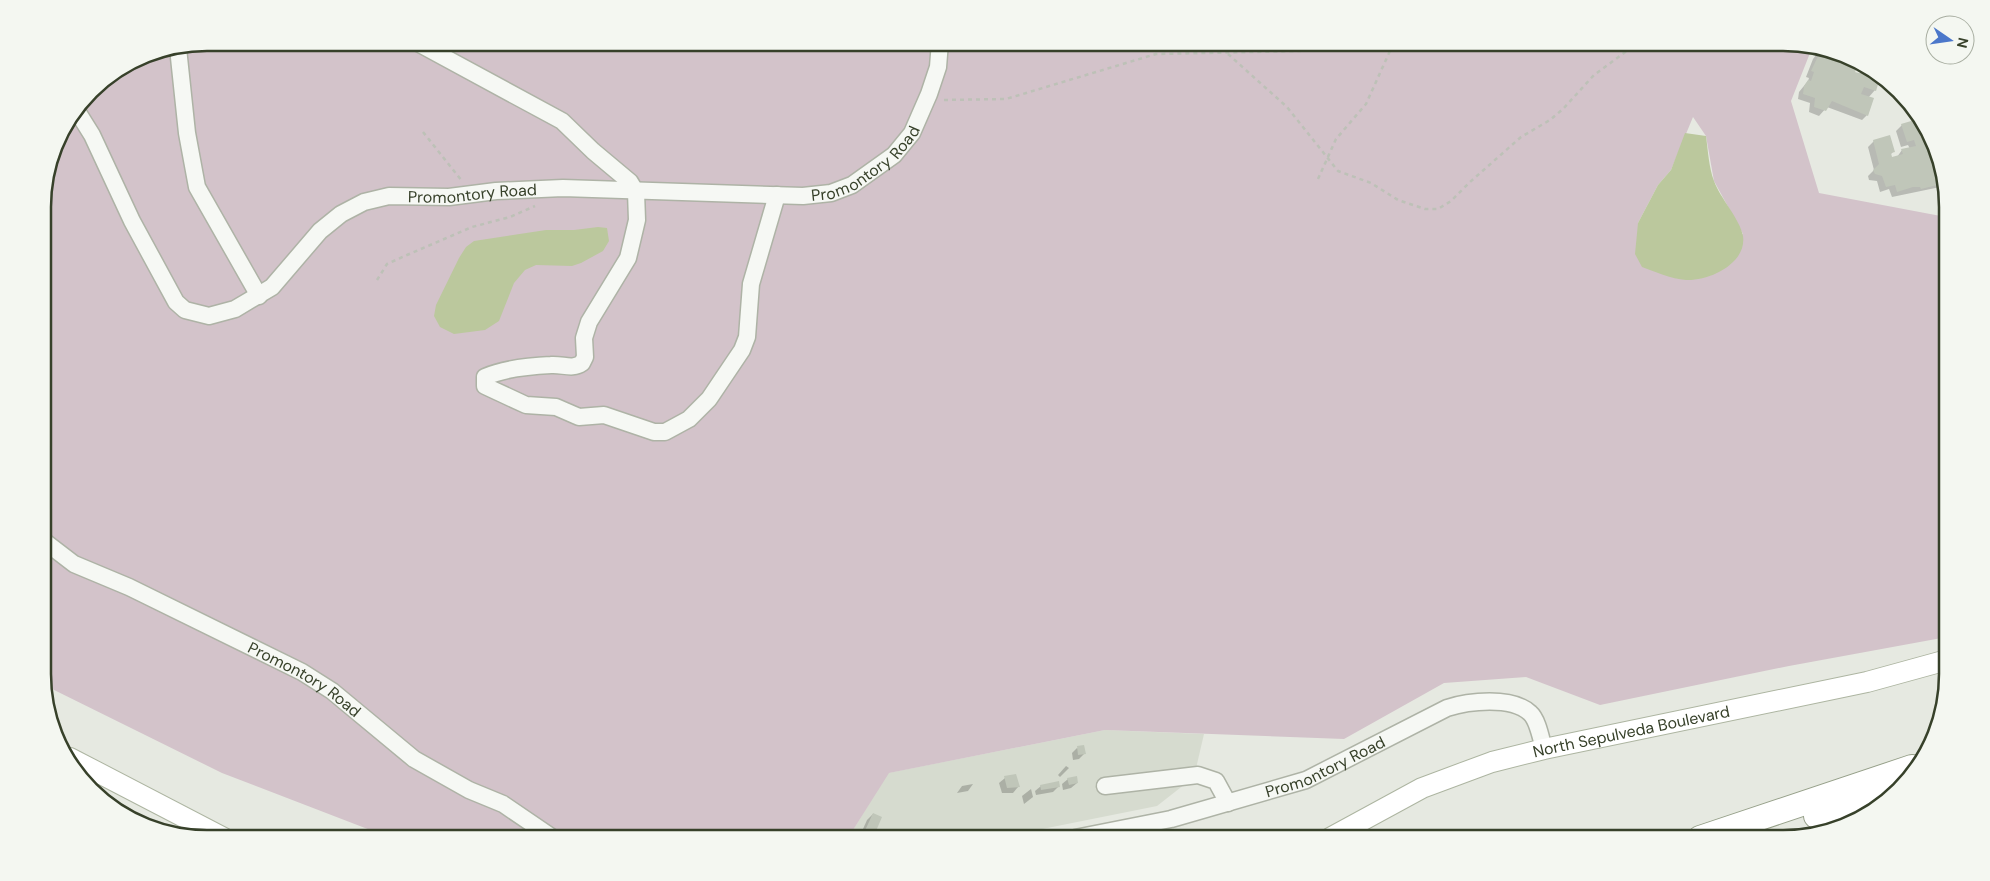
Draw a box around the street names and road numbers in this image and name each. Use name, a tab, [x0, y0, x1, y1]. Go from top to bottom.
street label: Promontory Road	[810, 122, 924, 206]
street label: Promontory Road	[408, 179, 537, 208]
street label: Promontory Road	[245, 637, 366, 721]
street label: North Sepulveda Boulevard	[1530, 700, 1732, 762]
street label: Promontory Road	[1263, 731, 1389, 802]

